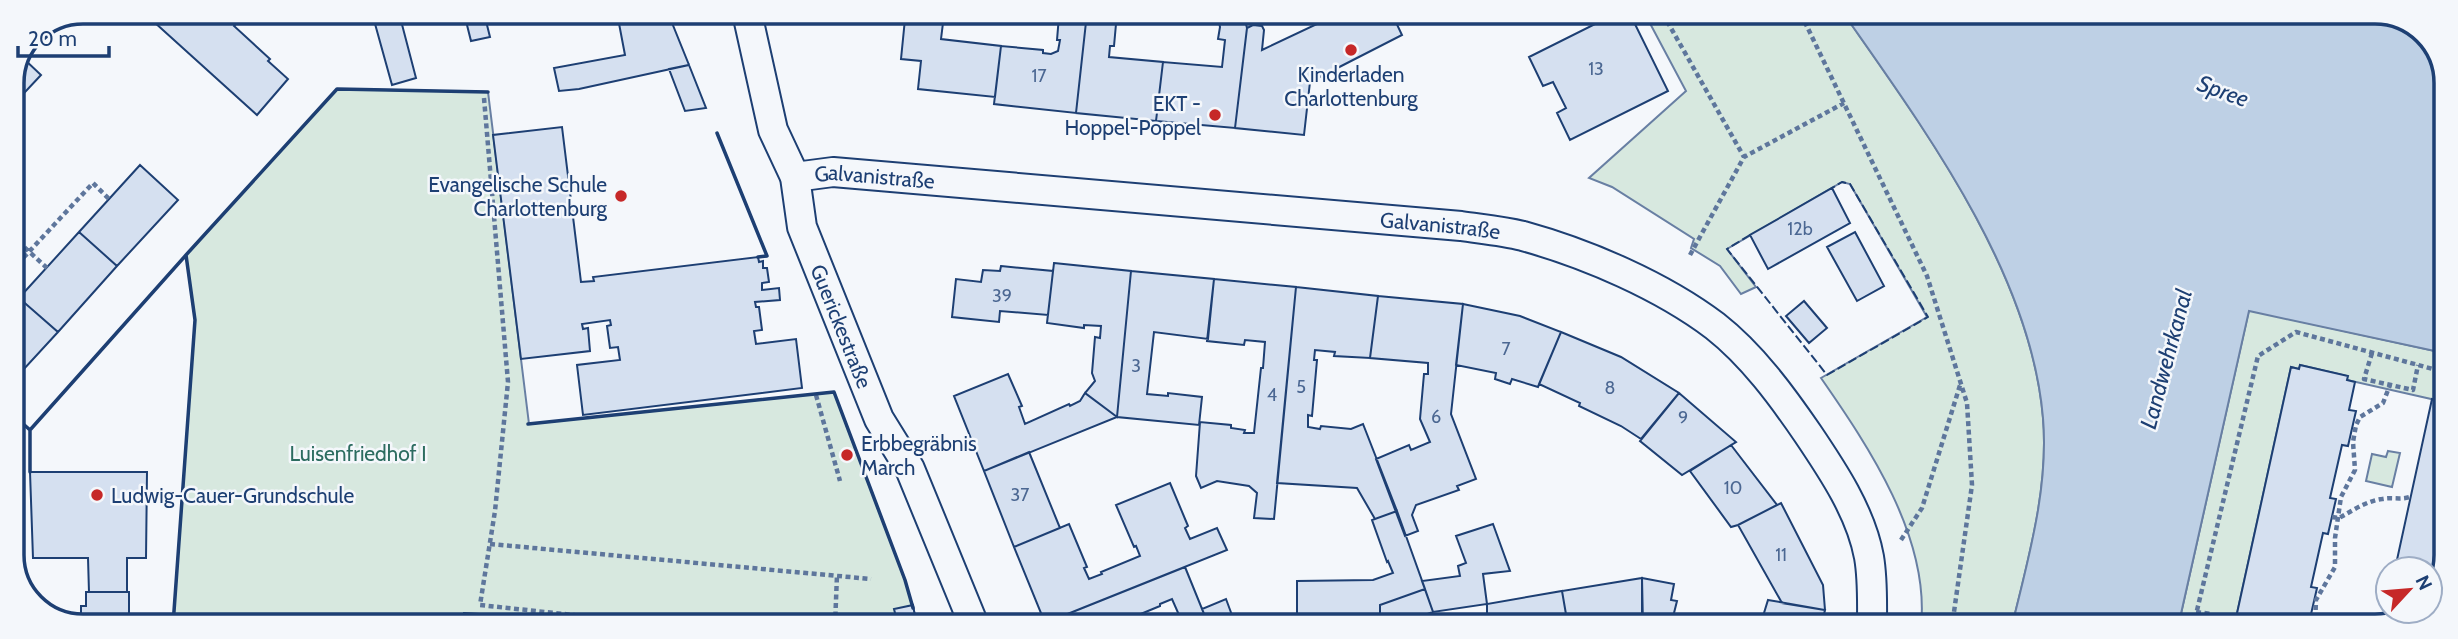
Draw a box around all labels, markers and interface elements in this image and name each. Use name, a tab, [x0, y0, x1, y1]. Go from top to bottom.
scale bar	[18, 14, 108, 58]
text: 20 m	[28, 26, 77, 51]
marker: Kinderladen Charlottenburg	[1343, 42, 1359, 58]
house number: 13	[1588, 58, 1604, 80]
place label: Kinderladen Charlottenburg	[1284, 62, 1418, 111]
house number: 17	[1032, 65, 1046, 87]
water label: Spree	[2194, 69, 2252, 113]
place label: EKT - Hoppel-Poppel	[1065, 91, 1201, 140]
marker: EKT - Hoppel-Poppel	[1207, 107, 1223, 123]
street label: Galvanistraße	[813, 159, 936, 193]
place label: Evangelische Schule Charlottenburg	[428, 172, 608, 221]
marker: Evangelische Schule Charlottenburg	[613, 188, 629, 204]
street label: Galvanistraße	[1379, 207, 1502, 244]
house number: 12b	[1787, 218, 1813, 240]
street label: Guerickestraße	[806, 261, 878, 392]
house number: 39	[992, 285, 1012, 307]
water label: Landwehrkanal	[2134, 286, 2198, 432]
house number: 7	[1501, 338, 1511, 360]
house number: 3	[1131, 355, 1141, 377]
house number: 5	[1296, 376, 1306, 398]
house number: 8	[1605, 377, 1615, 399]
house number: 4	[1267, 384, 1277, 406]
house number: 6	[1431, 406, 1441, 428]
house number: 9	[1678, 407, 1688, 429]
place label: Erbbegräbnis March	[861, 431, 977, 480]
park label: Luisenfriedhof I	[289, 441, 427, 466]
marker: Erbbegräbnis March	[839, 447, 855, 463]
house number: 10	[1724, 477, 1742, 499]
place label: Ludwig-Cauer-Grundschule	[111, 483, 354, 508]
house number: 37	[1011, 484, 1029, 506]
marker: Ludwig-Cauer-Grundschule	[89, 487, 105, 503]
house number: 11	[1775, 544, 1787, 566]
north arrow	[2374, 555, 2444, 625]
text: N	[2411, 572, 2437, 594]

